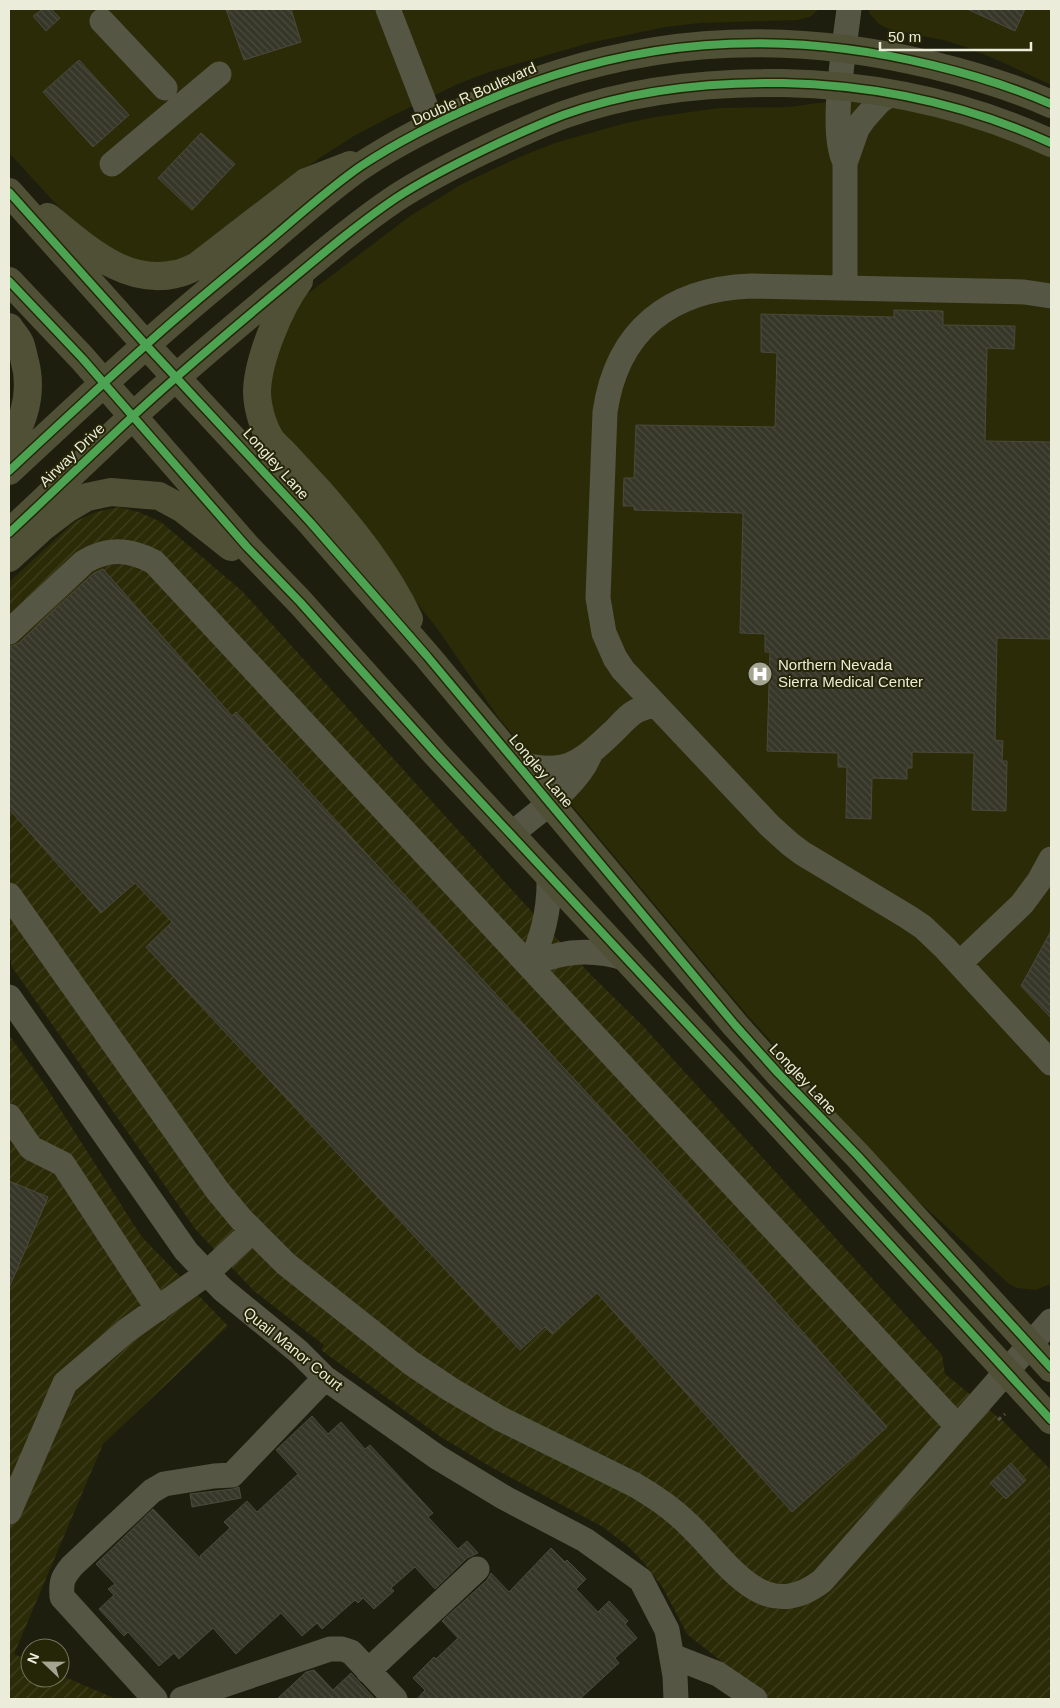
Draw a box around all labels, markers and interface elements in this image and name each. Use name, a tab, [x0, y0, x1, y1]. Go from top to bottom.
scale bar	[880, 20, 1031, 52]
text: 50 m	[888, 28, 921, 45]
street label: Double R Boulevard	[409, 58, 539, 129]
street label: Airway Drive	[35, 419, 108, 490]
street label: Longley Lane	[240, 425, 313, 503]
place label: Northern Nevada Sierra Medical Center	[778, 656, 923, 690]
hospital icon: Northern Nevada Sierra Medical Center	[747, 661, 773, 687]
street label: Longley Lane	[506, 731, 577, 811]
street label: Longley Lane	[766, 1040, 840, 1117]
street label: Quail Manor Court	[240, 1303, 347, 1394]
north arrow	[20, 1638, 70, 1688]
text: N	[24, 1650, 42, 1666]

